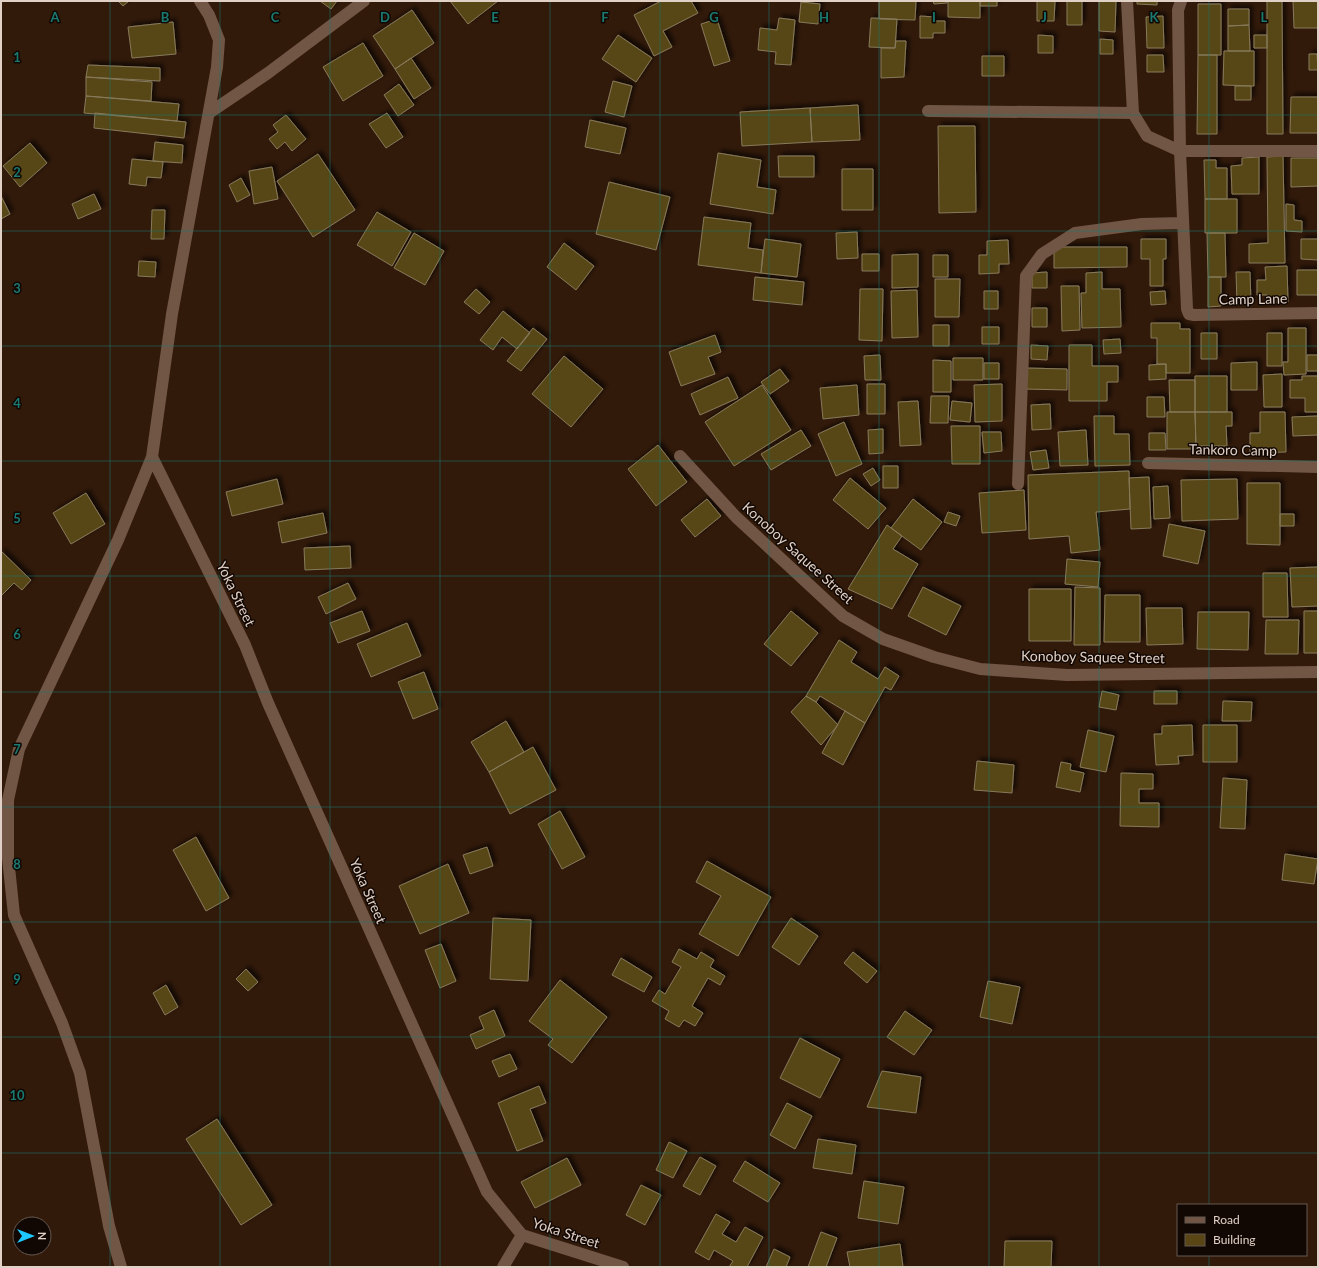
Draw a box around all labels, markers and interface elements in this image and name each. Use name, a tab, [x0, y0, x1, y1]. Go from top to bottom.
text: A	[49, 9, 60, 25]
text: B	[161, 9, 170, 25]
text: C	[271, 9, 280, 25]
text: D	[380, 9, 390, 25]
text: E	[491, 9, 499, 25]
text: F	[601, 9, 609, 25]
text: G	[709, 9, 719, 25]
text: H	[819, 9, 829, 25]
text: I	[932, 9, 936, 25]
text: J	[1041, 9, 1047, 25]
text: K	[1150, 9, 1160, 25]
text: L	[1261, 9, 1268, 25]
text: 1	[13, 49, 21, 65]
text: 2	[13, 164, 21, 180]
text: 3	[13, 280, 21, 296]
street label: Camp Lane	[1219, 289, 1287, 308]
text: 4	[13, 395, 21, 411]
street label: Tankoro Camp	[1189, 440, 1277, 459]
street label: Konoboy Saquee Street	[739, 498, 857, 607]
text: 5	[13, 510, 21, 526]
street label: Yoka Street	[214, 559, 259, 629]
text: 6	[13, 626, 21, 642]
street label: Konoboy Saquee Street	[1021, 647, 1165, 666]
text: 7	[13, 741, 21, 757]
text: 8	[13, 856, 21, 872]
street label: Yoka Street	[347, 856, 390, 926]
text: 9	[13, 971, 21, 987]
text: 10	[9, 1087, 25, 1103]
legend	[1177, 1204, 1307, 1256]
text: Road	[1213, 1212, 1240, 1227]
street label: Yoka Street	[530, 1214, 602, 1251]
north arrow	[12, 1216, 52, 1256]
text: N	[36, 1232, 49, 1240]
text: Building	[1213, 1232, 1256, 1247]

